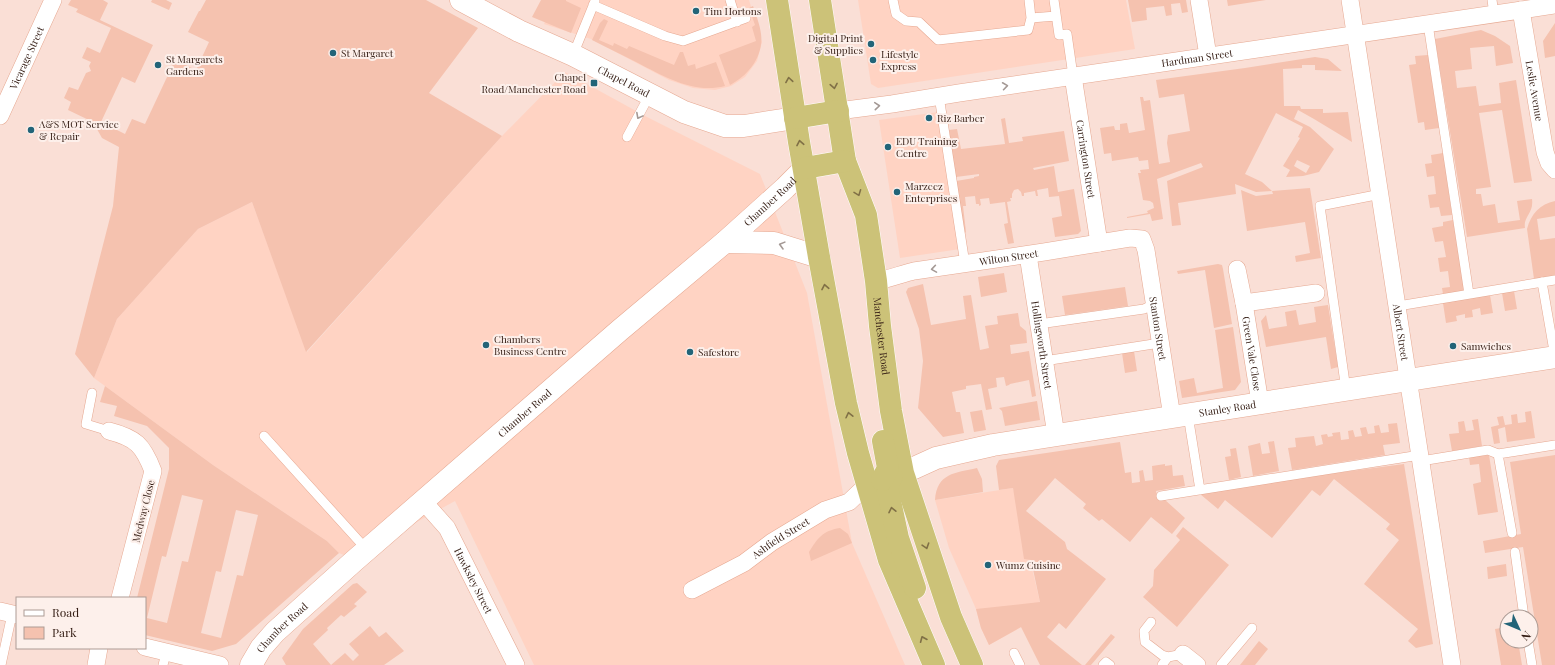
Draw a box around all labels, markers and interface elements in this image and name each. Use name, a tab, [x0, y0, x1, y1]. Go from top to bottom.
place label: Tim Hortons	[704, 4, 761, 18]
marker: Tim Hortons	[691, 6, 701, 16]
street label: Vicarage Street	[6, 24, 47, 92]
place label: Digital Print & Supplies	[808, 31, 863, 57]
marker: Digital Print & Supplies	[866, 39, 876, 49]
place label: St Margaret	[341, 46, 394, 60]
street label: Hardman Street	[1161, 46, 1234, 70]
place label: Lifestyle Express	[881, 47, 919, 73]
marker: St Margaret	[328, 48, 338, 58]
place label: St Margarets Gardens	[166, 52, 223, 78]
marker: Lifestyle Express	[868, 55, 878, 65]
street label: Leslie Avenue	[1523, 59, 1547, 122]
marker: St Margarets Gardens	[153, 60, 163, 70]
street label: Chapel Road	[595, 62, 652, 100]
place label: Chapel Road/Manchester Road	[482, 70, 586, 96]
one-way arrow	[785, 77, 794, 83]
marker: Chapel Road/Manchester Road	[589, 78, 599, 88]
one-way arrow	[829, 82, 838, 89]
one-way arrow	[1002, 82, 1008, 91]
one-way arrow	[874, 101, 880, 110]
place label: Riz Barber	[937, 111, 985, 125]
one-way arrow	[636, 112, 643, 119]
marker: Riz Barber	[924, 113, 934, 123]
place label: A&S MOT Service & Repair	[38, 117, 119, 143]
street label: Carrington Street	[1073, 119, 1099, 200]
marker: A&S MOT Service & Repair	[26, 125, 36, 135]
place label: EDU Training Centre	[896, 134, 958, 160]
one-way arrow	[796, 140, 804, 146]
marker: EDU Training Centre	[883, 142, 893, 152]
street label: Chamber Road	[740, 174, 799, 229]
place label: Marzeez Enterprises	[905, 179, 957, 205]
marker: Marzeez Enterprises	[892, 187, 902, 197]
one-way arrow	[853, 189, 861, 196]
one-way arrow	[779, 241, 786, 250]
street label: Wilton Street	[977, 246, 1039, 269]
one-way arrow	[931, 264, 937, 273]
one-way arrow	[821, 284, 830, 290]
street label: Stanton Street	[1146, 296, 1170, 362]
street label: Manchester Road	[870, 297, 893, 376]
street label: Hollingworth Street	[1028, 300, 1056, 390]
street label: Albert Street	[1390, 302, 1412, 362]
street label: Green Vale Close	[1239, 315, 1265, 392]
place label: Chambers Business Centre	[494, 332, 567, 358]
place label: Samwiches	[1461, 339, 1511, 353]
marker: Chambers Business Centre	[481, 340, 491, 350]
marker: Samwiches	[1448, 341, 1458, 351]
place label: Safestore	[698, 345, 739, 359]
marker: Safestore	[685, 347, 695, 357]
street label: Chamber Road	[495, 386, 554, 440]
street label: Stanley Road	[1198, 397, 1257, 420]
one-way arrow	[846, 412, 854, 418]
street label: Medway Close	[128, 478, 158, 544]
one-way arrow	[888, 507, 896, 513]
street label: Ashfield Street	[748, 514, 812, 562]
one-way arrow	[922, 542, 930, 549]
street label: Hawksley Street	[451, 545, 496, 616]
place label: Wumz Cuisine	[995, 558, 1061, 572]
marker: Wumz Cuisine	[983, 560, 993, 570]
legend	[16, 597, 146, 649]
street label: Chamber Road	[253, 599, 311, 655]
text: Road	[52, 604, 79, 620]
north arrow	[1499, 609, 1539, 649]
text: Park	[52, 624, 77, 640]
text: N	[1518, 628, 1535, 644]
one-way arrow	[919, 636, 927, 643]

